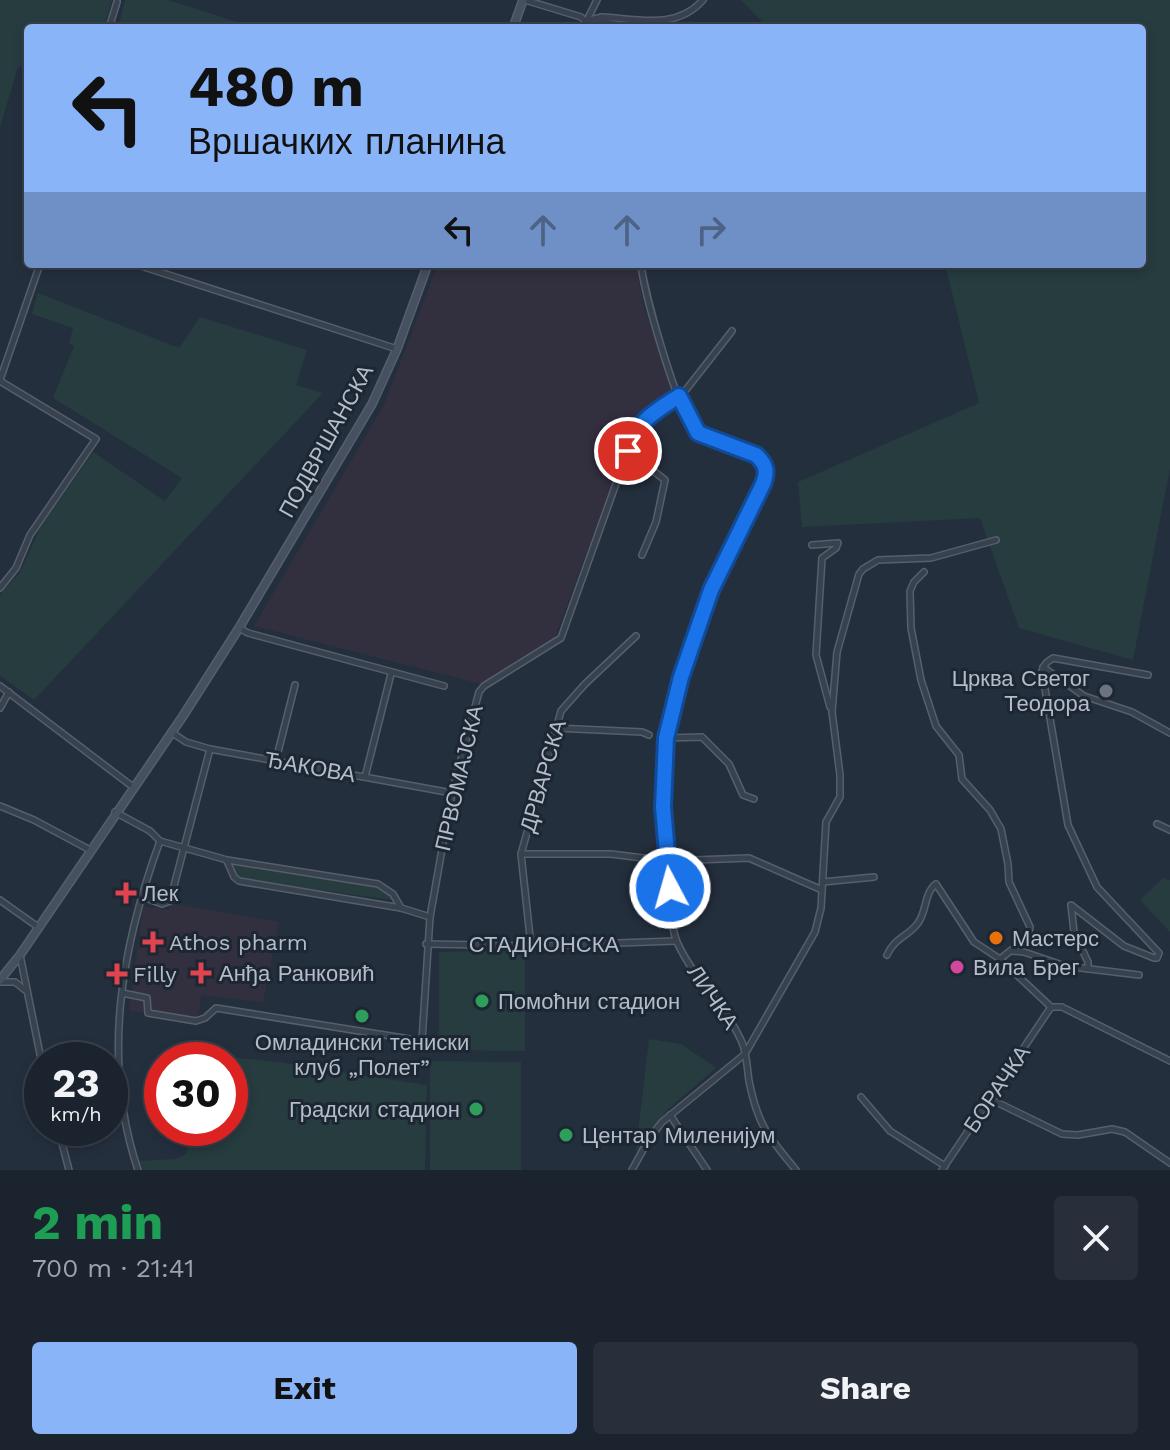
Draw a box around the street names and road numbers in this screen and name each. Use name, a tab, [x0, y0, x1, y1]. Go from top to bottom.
street label: ПОДВРШАНСКА	[274, 360, 378, 522]
street label: ПРВОМАЈСКА	[430, 702, 488, 853]
street label: ДРВАРСКА	[515, 716, 571, 835]
street label: ЂАКОВА	[263, 747, 358, 787]
street label: СТАДИОНСКА	[469, 932, 620, 957]
street label: ЛИЧКА	[682, 960, 744, 1034]
street label: БОРАЧКА	[959, 1040, 1035, 1137]

